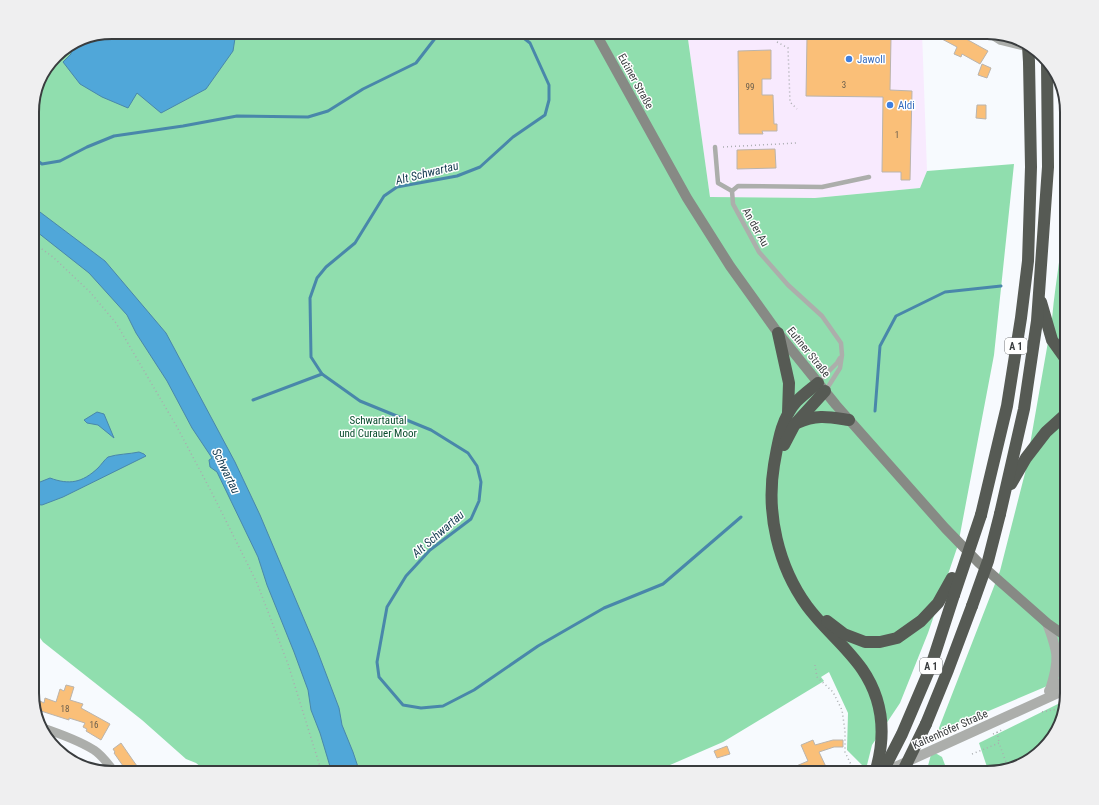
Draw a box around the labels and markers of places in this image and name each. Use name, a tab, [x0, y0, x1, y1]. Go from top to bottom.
place label: Jawoll	[857, 53, 885, 66]
marker: Jawoll	[844, 54, 854, 64]
place label: Aldi	[898, 99, 915, 112]
marker: Aldi	[885, 100, 895, 110]

